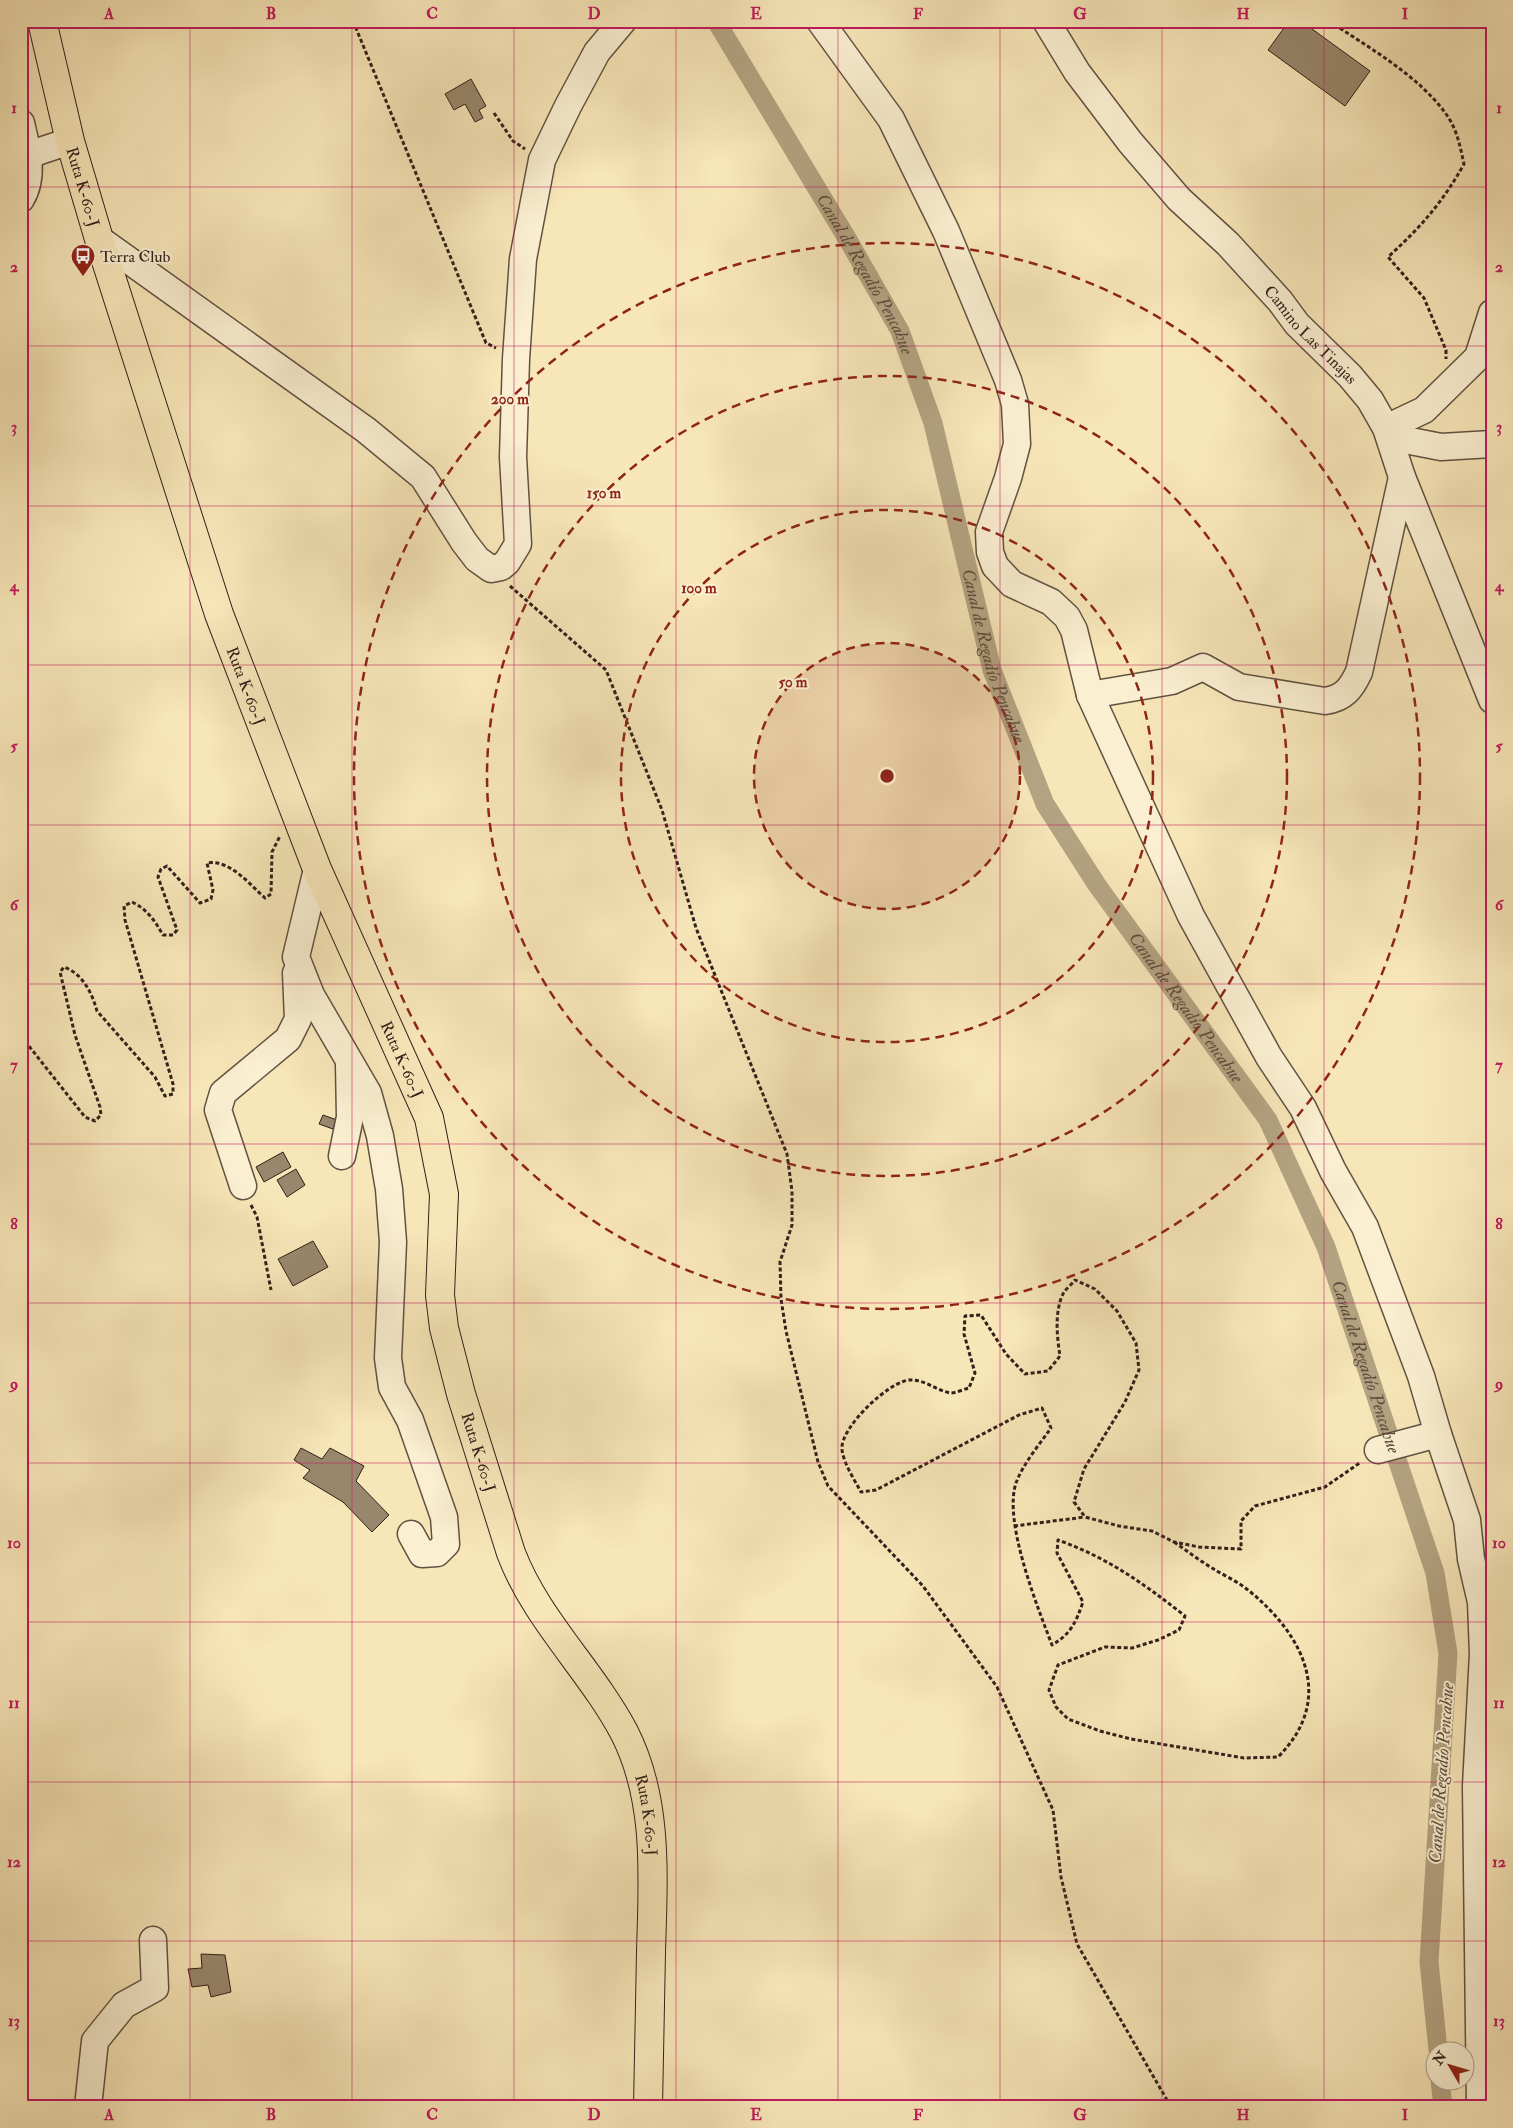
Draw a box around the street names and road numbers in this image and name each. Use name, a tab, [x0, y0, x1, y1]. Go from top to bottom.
street label: Ruta K-60-J	[61, 145, 104, 230]
street label: Camino Las Tinajas	[1260, 281, 1361, 388]
street label: Ruta K-60-J	[222, 644, 270, 729]
street label: Ruta K-60-J	[376, 1018, 428, 1102]
street label: Ruta K-60-J	[456, 1410, 500, 1495]
street label: Ruta K-60-J	[630, 1772, 661, 1857]

